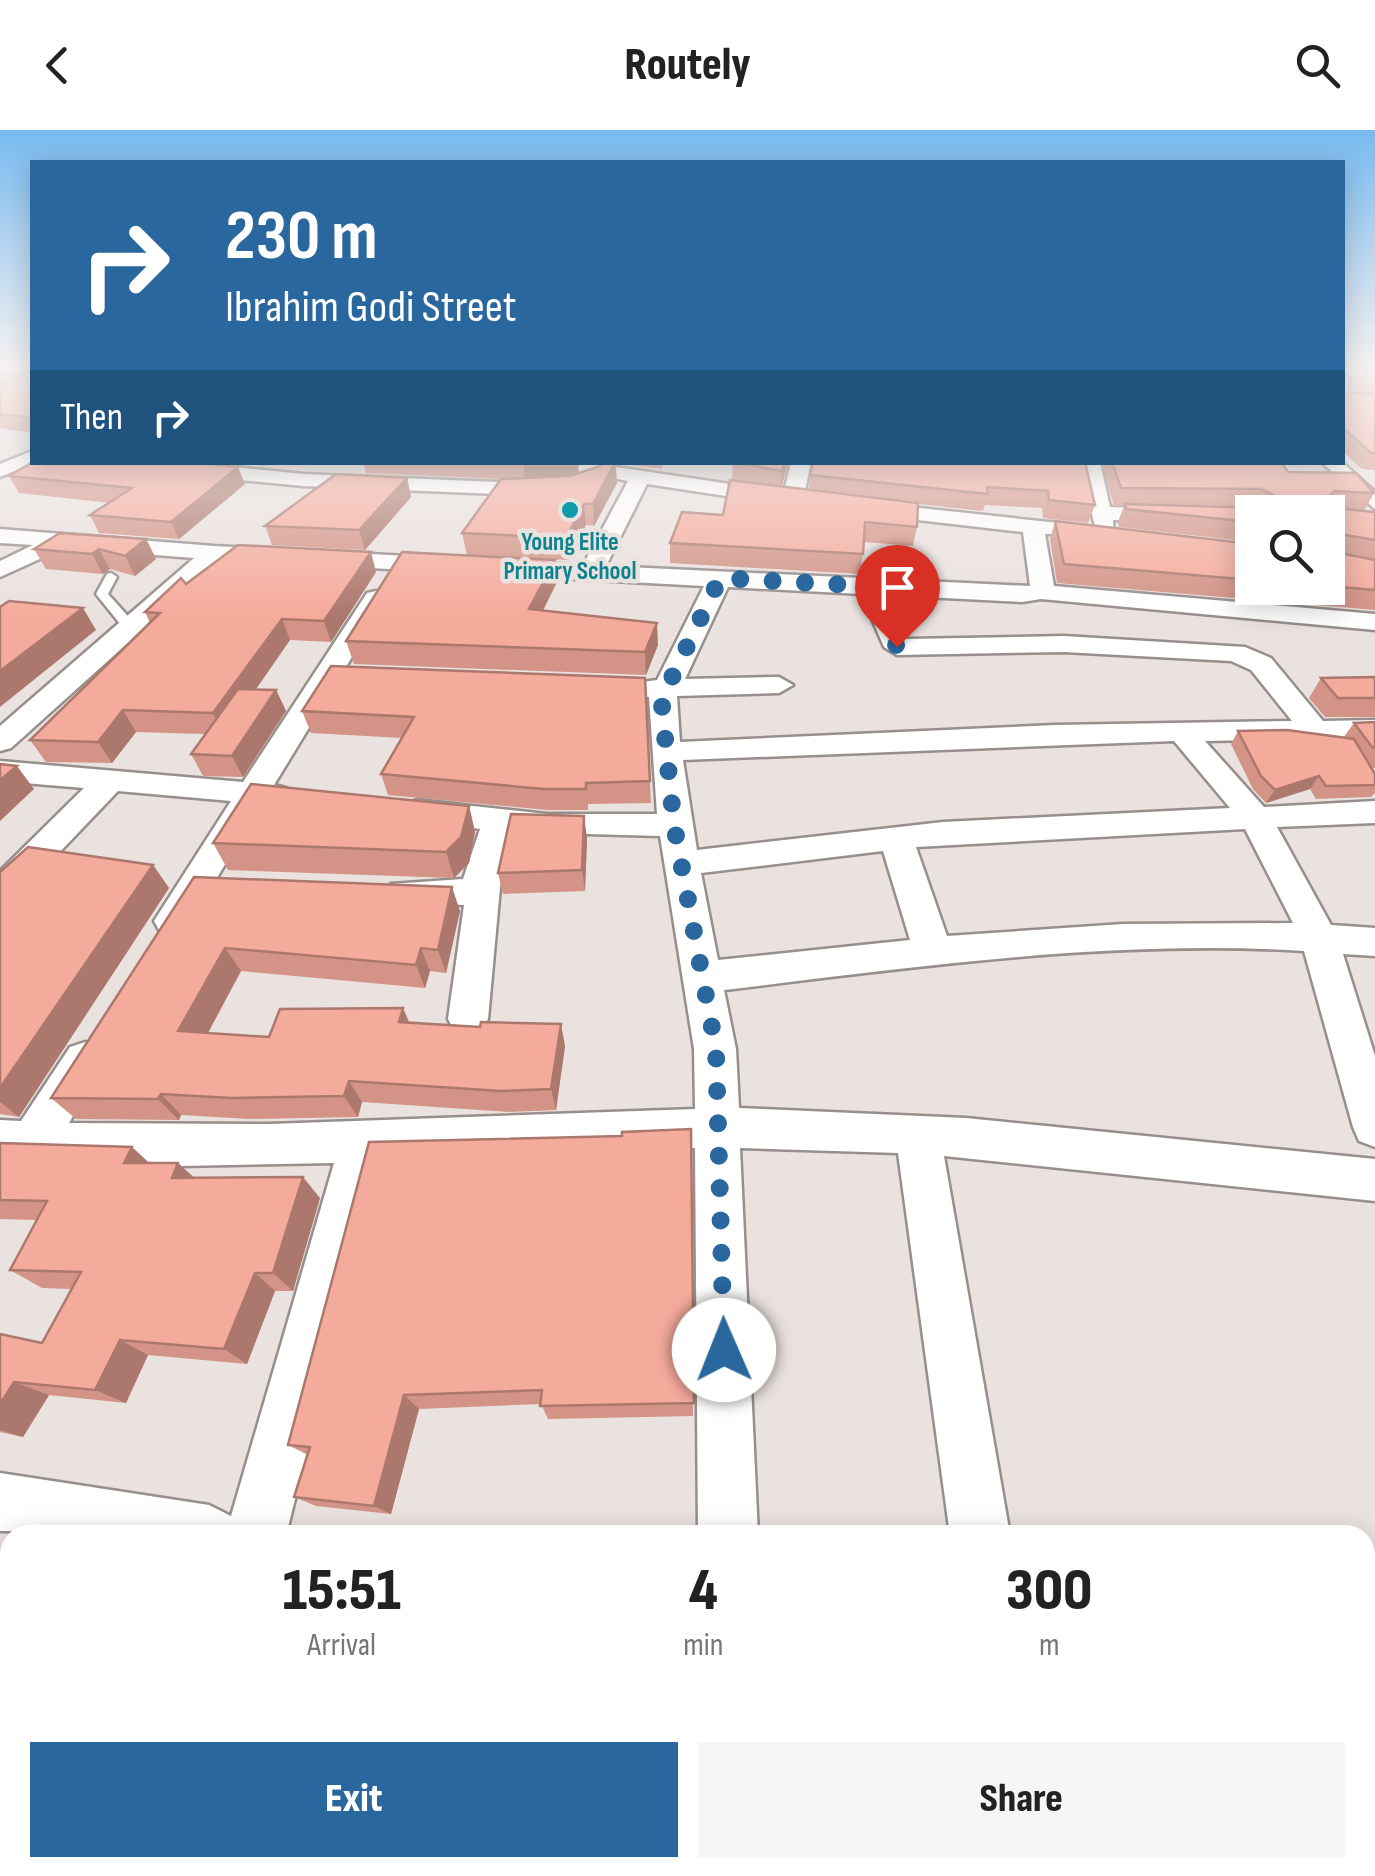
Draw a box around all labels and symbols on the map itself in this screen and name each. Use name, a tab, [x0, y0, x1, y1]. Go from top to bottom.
marker: Young Elite Primary School	[559, 499, 581, 521]
place label: Young Elite Primary School	[504, 527, 636, 587]
pin	[855, 545, 940, 648]
position arrow	[672, 1298, 776, 1402]

